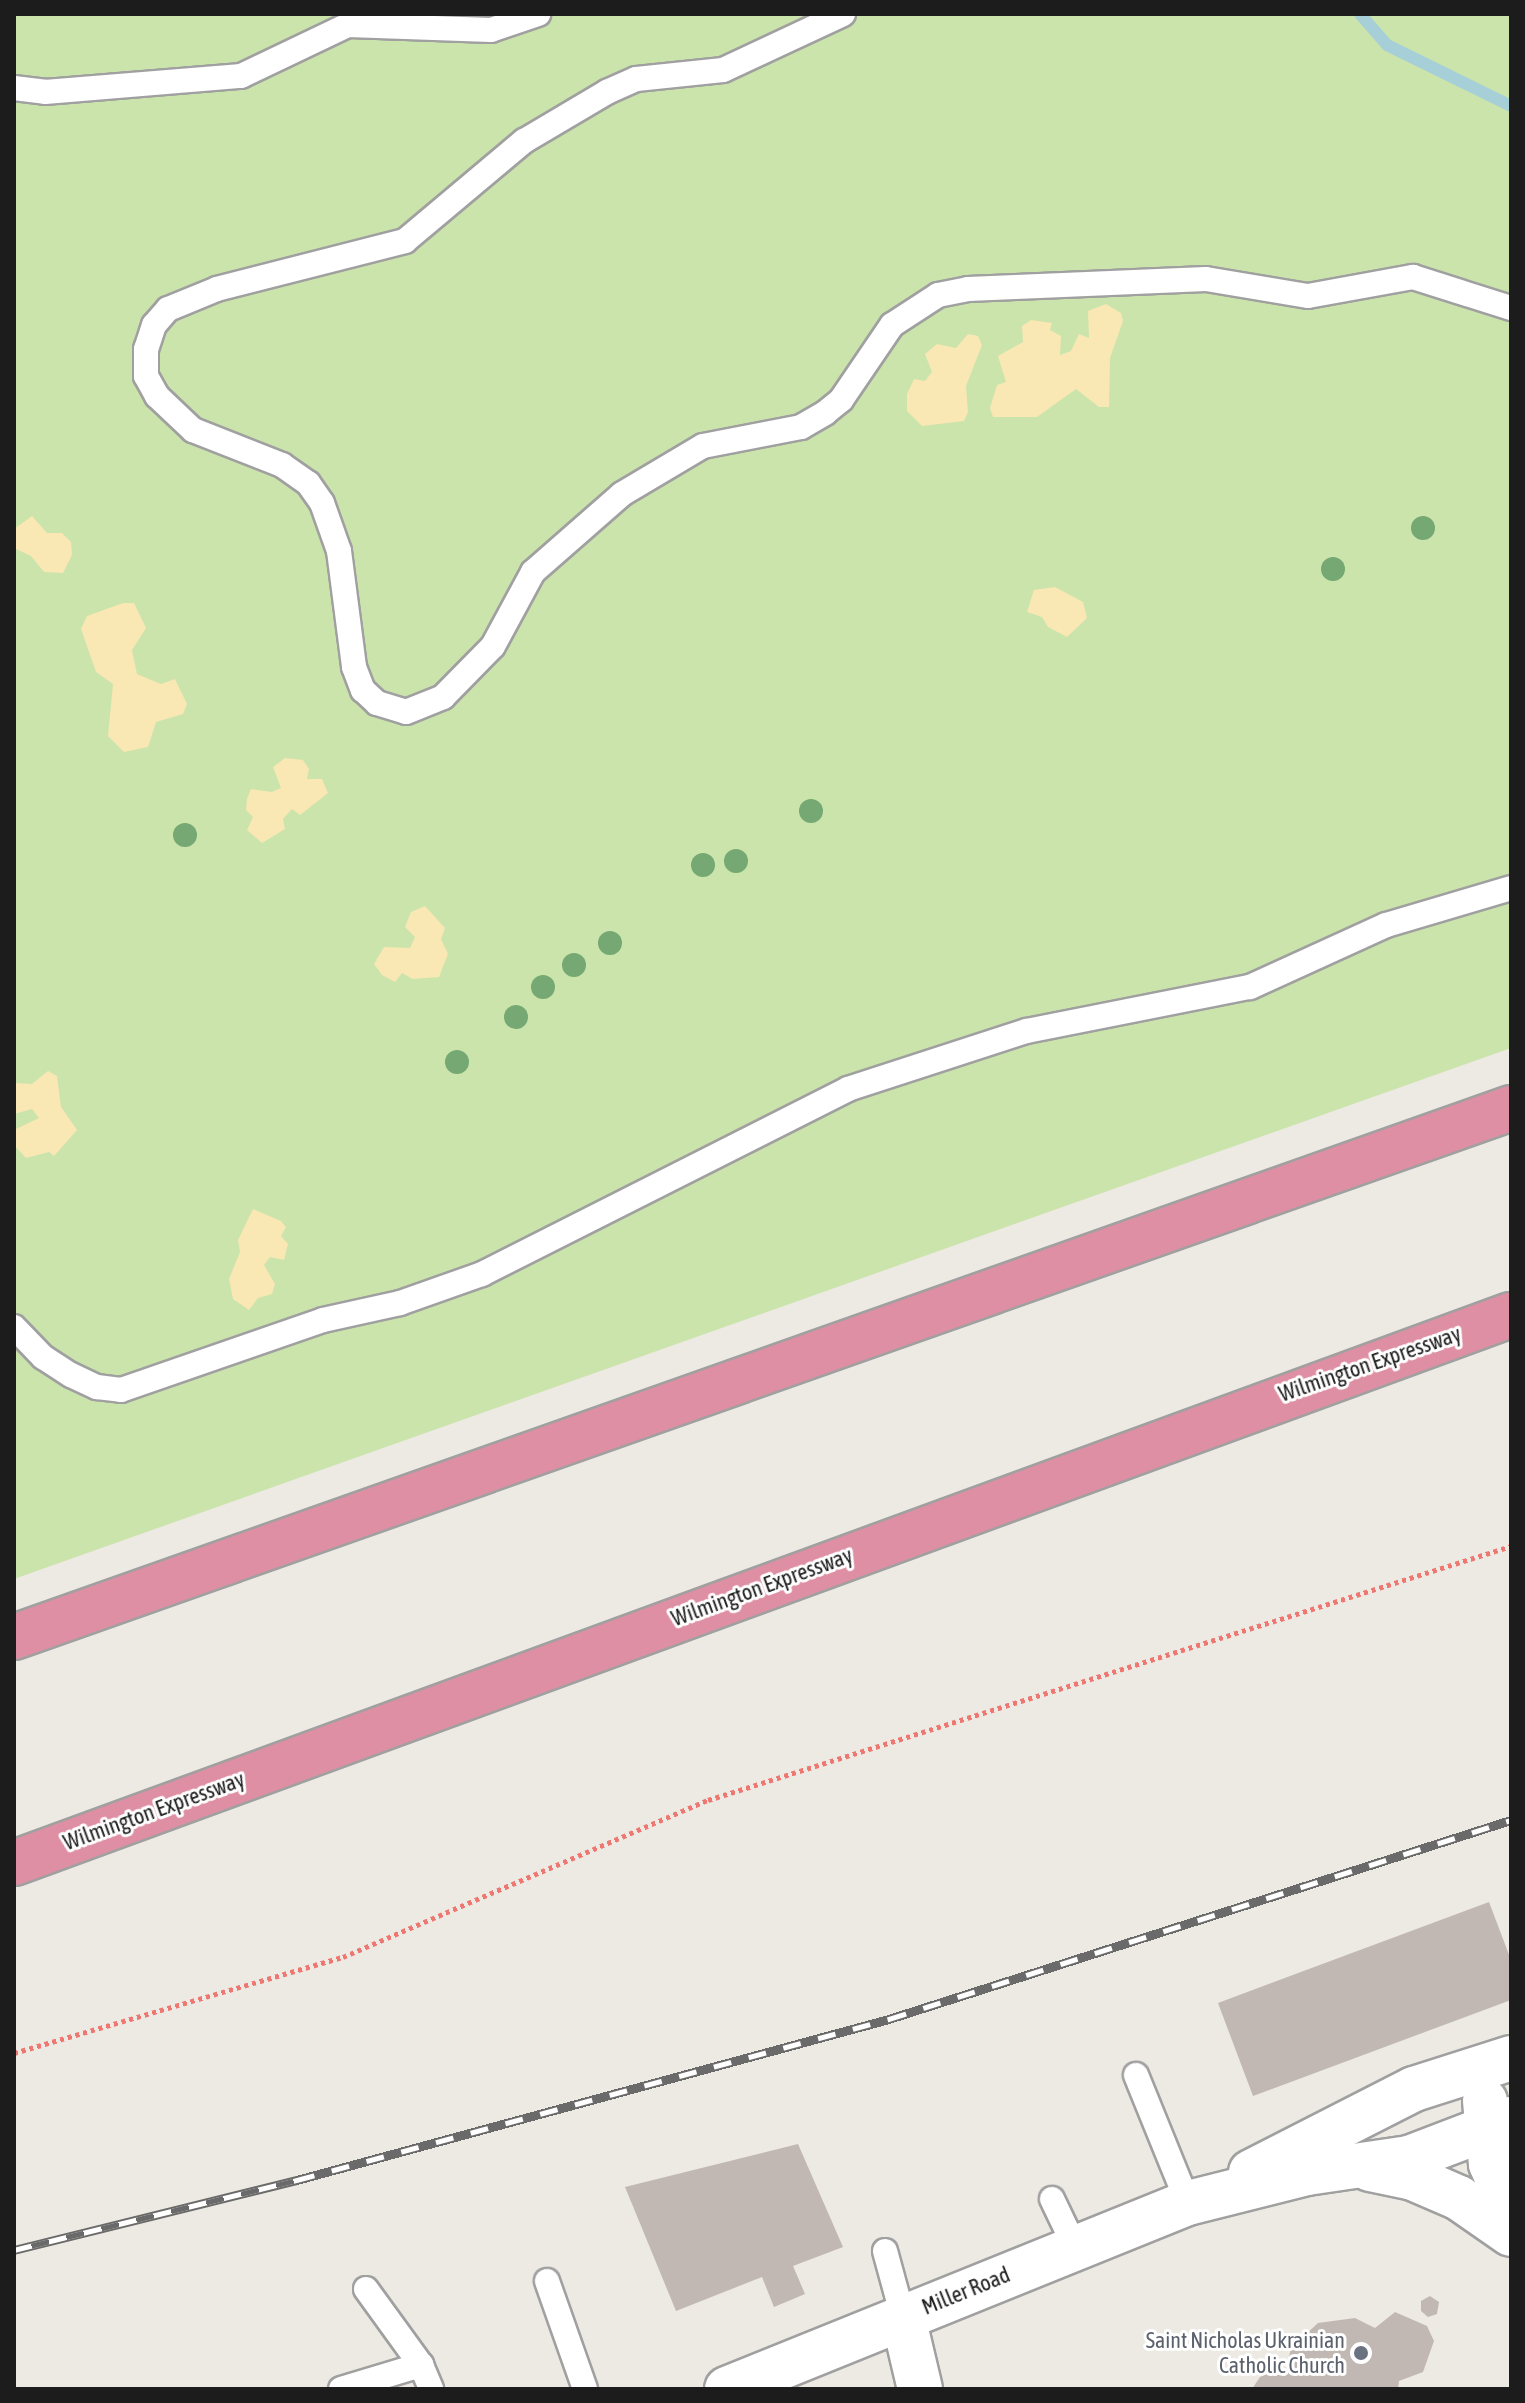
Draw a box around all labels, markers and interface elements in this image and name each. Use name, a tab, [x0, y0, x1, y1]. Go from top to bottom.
street label: Wilmington Expressway	[1275, 1320, 1465, 1408]
street label: Wilmington Expressway	[668, 1542, 856, 1632]
street label: Wilmington Expressway	[60, 1766, 248, 1856]
street label: Miller Road	[918, 2261, 1014, 2321]
place label: Saint Nicholas Ukrainian Catholic Church	[1146, 2327, 1345, 2378]
marker: Saint Nicholas Ukrainian Catholic Church	[1352, 2344, 1370, 2362]

